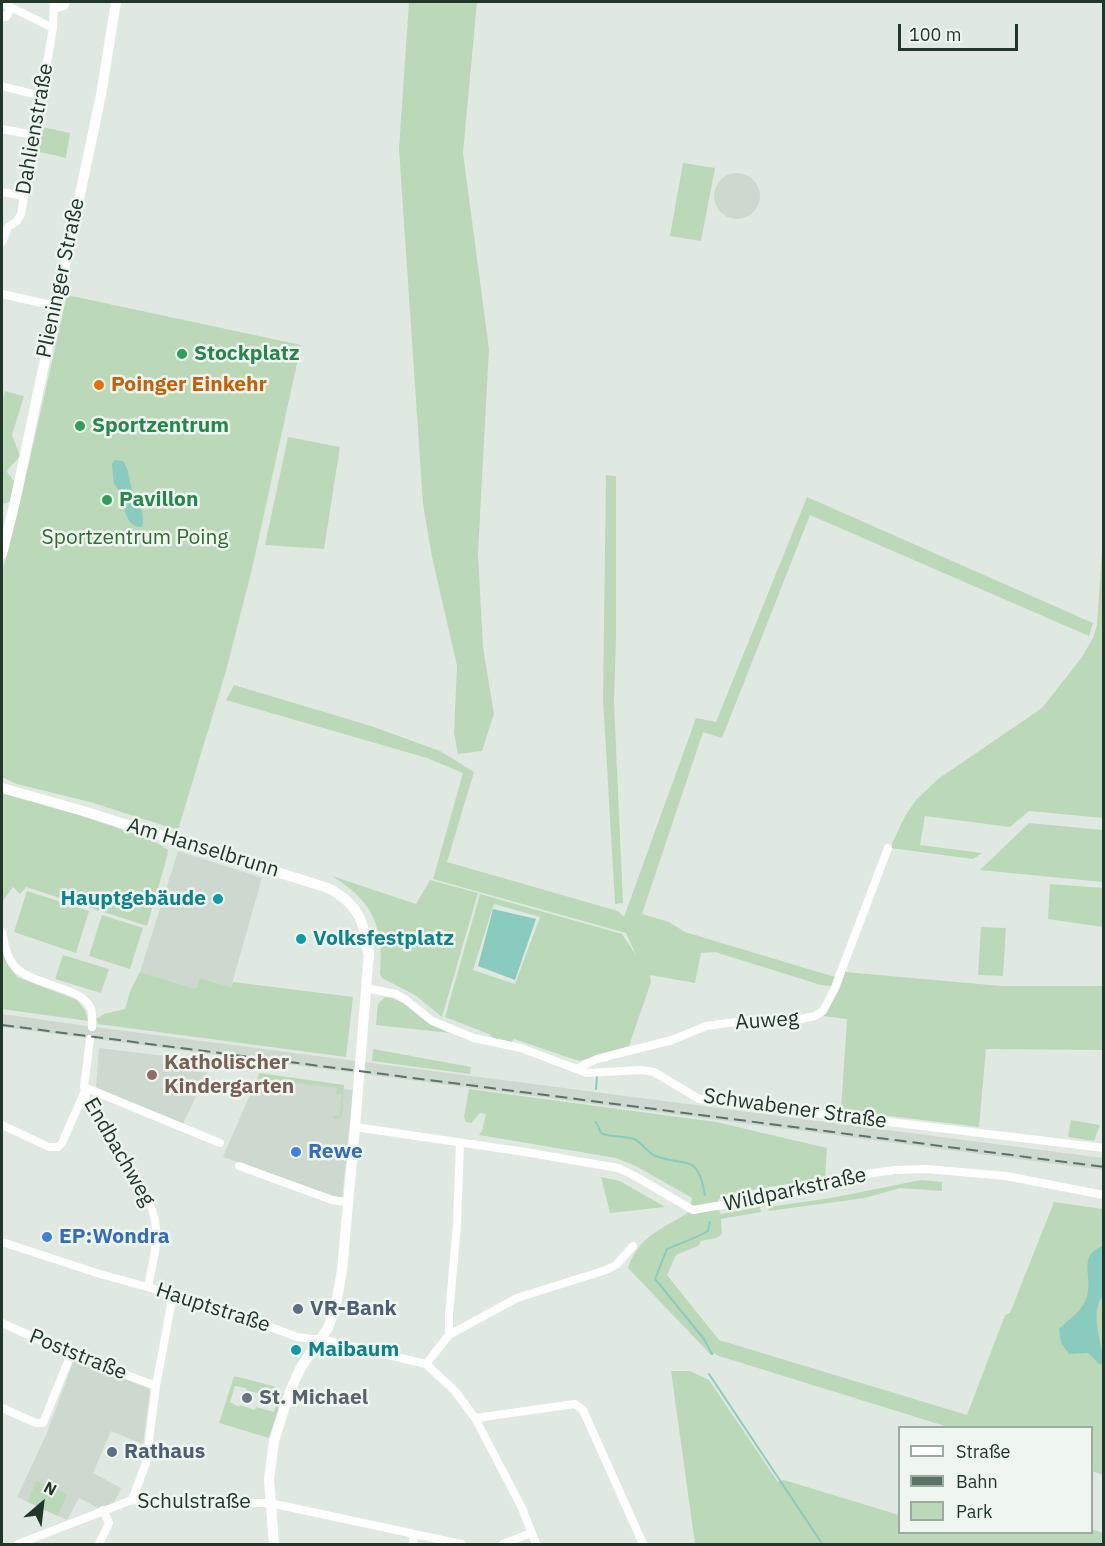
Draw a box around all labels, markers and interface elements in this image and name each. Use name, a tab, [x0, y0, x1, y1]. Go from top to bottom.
scale bar	[901, 12, 1021, 50]
text: 100 m	[909, 23, 961, 46]
street label: Dahlienstraße	[11, 61, 59, 197]
street label: Plieninger Straße	[32, 196, 90, 360]
place label: Stockplatz	[194, 341, 300, 367]
marker: Stockplatz	[175, 347, 189, 361]
place label: Poinger Einkehr	[111, 372, 267, 398]
marker: Poinger Einkehr	[92, 378, 106, 392]
place label: Sportzentrum	[92, 413, 229, 439]
marker: Sportzentrum	[73, 419, 87, 433]
place label: Pavillon	[119, 487, 198, 513]
marker: Pavillon	[100, 493, 114, 507]
park label: Sportzentrum Poing	[42, 525, 228, 551]
street label: Am Hanselbrunn	[124, 813, 282, 883]
place label: Hauptgebäude	[61, 886, 206, 912]
marker: Hauptgebäude	[211, 892, 225, 906]
place label: Volksfestplatz	[313, 926, 454, 952]
marker: Volksfestplatz	[294, 932, 308, 946]
street label: Auweg	[734, 1006, 800, 1036]
place label: Katholischer Kindergarten	[164, 1050, 294, 1100]
marker: Katholischer Kindergarten	[145, 1068, 159, 1082]
street label: Schwabener Straße	[702, 1084, 888, 1134]
street label: Endbachweg	[78, 1093, 160, 1211]
place label: Rewe	[308, 1139, 363, 1165]
marker: Rewe	[289, 1145, 303, 1159]
street label: Wildparkstraße	[721, 1163, 869, 1217]
place label: EP:Wondra	[59, 1224, 170, 1250]
marker: EP:Wondra	[40, 1230, 54, 1244]
street label: Hauptstraße	[153, 1278, 273, 1338]
place label: VR-Bank	[310, 1296, 397, 1322]
marker: VR-Bank	[291, 1302, 305, 1316]
street label: Poststraße	[26, 1324, 130, 1386]
place label: Maibaum	[308, 1337, 399, 1363]
marker: Maibaum	[289, 1343, 303, 1357]
place label: St. Michael	[259, 1385, 368, 1411]
marker: St. Michael	[240, 1391, 254, 1405]
legend	[898, 1426, 1093, 1534]
place label: Rathaus	[124, 1439, 205, 1465]
text: Straße	[956, 1440, 1010, 1463]
marker: Rathaus	[105, 1445, 119, 1459]
text: Bahn	[956, 1470, 998, 1493]
north arrow	[12, 1474, 72, 1534]
text: N	[41, 1477, 60, 1500]
street label: Schulstraße	[137, 1489, 251, 1515]
text: Park	[956, 1500, 992, 1523]

